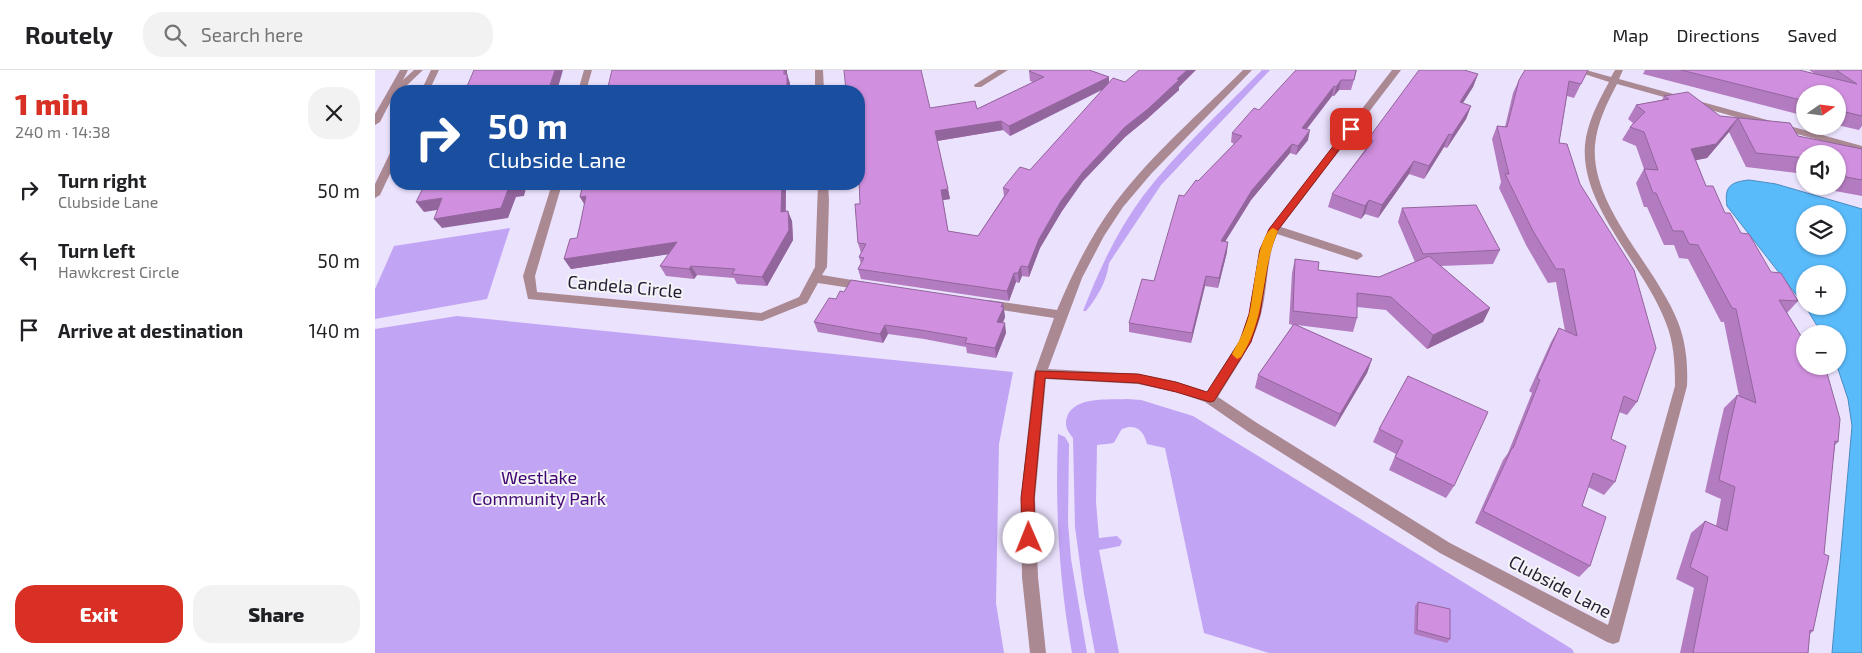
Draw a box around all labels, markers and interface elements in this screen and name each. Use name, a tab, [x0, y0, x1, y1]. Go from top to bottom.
search box	[143, 12, 493, 57]
text: Routely	[25, 20, 113, 49]
icon: search	[161, 21, 189, 49]
text: Search here	[201, 23, 303, 46]
text: Map	[1612, 24, 1649, 46]
text: Directions	[1677, 24, 1760, 46]
text: Saved	[1788, 24, 1837, 46]
text: 1 min	[15, 85, 89, 121]
north arrow	[1796, 85, 1846, 135]
map controls	[1796, 85, 1846, 375]
button: close	[308, 87, 360, 139]
text: 50 m	[488, 104, 568, 146]
icon: right	[405, 105, 470, 170]
pin	[1330, 108, 1372, 150]
icon: arrive	[1337, 115, 1365, 143]
text: 240 m · 14:38	[15, 122, 111, 141]
button: sound	[1796, 145, 1846, 195]
text: Clubside Lane	[488, 146, 626, 172]
text: Turn right	[58, 169, 146, 192]
icon: right	[15, 176, 43, 204]
text: 50 m	[317, 179, 360, 202]
text: Clubside Lane	[58, 192, 158, 211]
button: layers	[1796, 205, 1846, 255]
text: Turn left	[58, 239, 135, 262]
icon: left	[15, 246, 43, 274]
text: 50 m	[317, 249, 360, 272]
text: Hawkcrest Circle	[58, 262, 179, 281]
button: +	[1796, 265, 1846, 315]
street label: Candela Circle	[567, 270, 683, 302]
icon: arrive	[15, 316, 43, 344]
text: Arrive at destination	[58, 319, 243, 342]
text: 140 m	[308, 319, 360, 342]
button: −	[1796, 325, 1846, 375]
park label: Westlake Community Park	[472, 466, 606, 509]
position arrow	[1002, 511, 1054, 563]
street label: Clubside Lane	[1505, 550, 1616, 622]
button: Exit	[15, 585, 183, 643]
button: Share	[193, 585, 360, 643]

